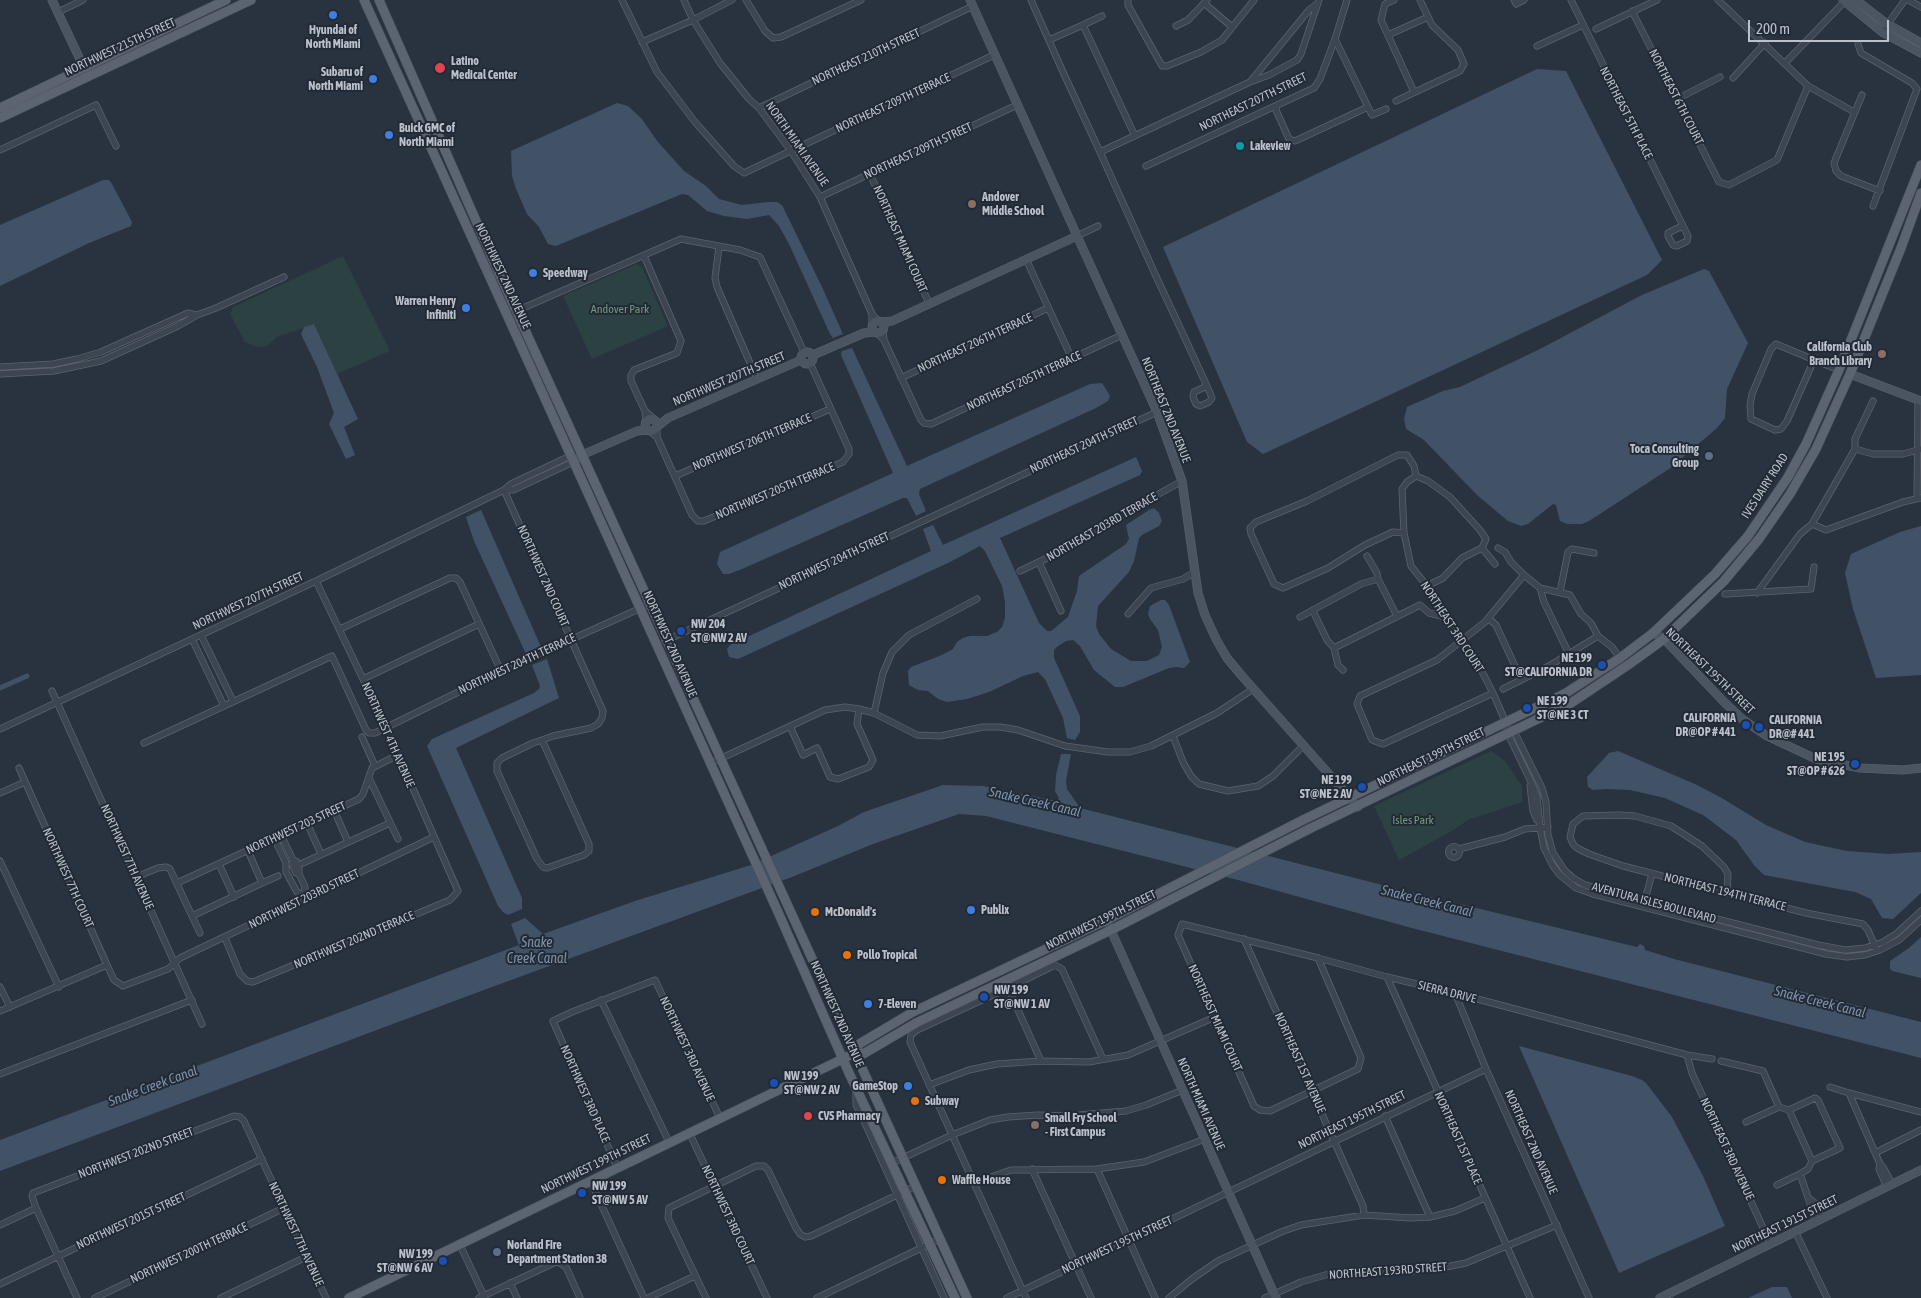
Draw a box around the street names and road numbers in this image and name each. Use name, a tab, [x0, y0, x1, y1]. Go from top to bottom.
street label: NORTHWEST 215TH STREET	[62, 15, 178, 79]
street label: NORTHEAST 210TH STREET	[810, 26, 922, 88]
street label: NORTHEAST 6TH COURT	[1646, 47, 1706, 147]
street label: NORTHEAST 5TH PLACE	[1596, 64, 1656, 162]
street label: NORTHEAST 209TH TERRACE	[833, 70, 953, 136]
street label: NORTHEAST 207TH STREET	[1197, 70, 1309, 134]
street label: NORTH MIAMI AVENUE	[763, 99, 831, 189]
street label: NORTHEAST 209TH STREET	[862, 120, 974, 182]
street label: NORTHEAST MIAMI COURT	[870, 183, 930, 295]
street label: NORTHWEST 2ND AVENUE	[472, 221, 534, 331]
street label: NORTHEAST 206TH TERRACE	[915, 310, 1035, 376]
street label: NORTHEAST 205TH TERRACE	[964, 348, 1084, 414]
street label: NORTHWEST 207TH STREET	[671, 349, 787, 409]
street label: NORTHEAST 2ND AVENUE	[1138, 355, 1194, 465]
street label: NORTHWEST 206TH TERRACE	[690, 410, 814, 474]
street label: NORTHEAST 204TH STREET	[1028, 414, 1140, 476]
street label: IVES DAIRY ROAD	[1739, 451, 1791, 521]
street label: NORTHWEST 205TH TERRACE	[713, 459, 837, 523]
street label: NORTHEAST 203RD TERRACE	[1044, 489, 1160, 565]
street label: NORTHWEST 2ND COURT	[514, 523, 572, 629]
street label: NORTHWEST 204TH STREET	[776, 529, 892, 593]
street label: NORTHWEST 207TH STREET	[190, 569, 306, 633]
street label: NORTHEAST 3RD COURT	[1417, 579, 1487, 675]
street label: NORTHWEST 2ND AVENUE	[640, 589, 700, 699]
street label: NORTHEAST 195TH STREET	[1663, 625, 1757, 717]
street label: NORTHWEST 204TH TERRACE	[456, 630, 578, 698]
street label: NORTHWEST 4TH AVENUE	[358, 680, 418, 790]
street label: NORTHEAST 199TH STREET	[1375, 725, 1487, 789]
street label: NORTHWEST 203 STREET	[244, 799, 348, 857]
street label: NORTHWEST 7TH AVENUE	[97, 802, 157, 912]
street label: NORTHWEST 7TH COURT	[39, 826, 97, 930]
street label: NORTHWEST 203RD STREET	[246, 866, 362, 932]
street label: NORTHEAST 194TH TERRACE	[1663, 870, 1787, 914]
street label: AVENTURA ISLES BOULEVARD	[1590, 879, 1718, 927]
street label: NORTHWEST 199TH STREET	[1044, 887, 1158, 953]
street label: NORTHWEST 202ND TERRACE	[292, 908, 416, 972]
street label: NORTHWEST 2ND AVENUE	[807, 959, 867, 1069]
street label: NORTHEAST MIAMI COURT	[1185, 962, 1245, 1074]
street label: SIERRA DRIVE	[1416, 978, 1478, 1006]
street label: NORTHWEST 3RD AVENUE	[656, 994, 718, 1104]
street label: NORTHEAST 1ST AVENUE	[1271, 1010, 1329, 1116]
street label: NORTHWEST 3RD PLACE	[557, 1043, 613, 1145]
street label: NORTH MIAMI AVENUE	[1174, 1056, 1228, 1152]
street label: NORTHEAST 195TH STREET	[1296, 1088, 1408, 1152]
street label: NORTHEAST 2ND AVENUE	[1502, 1088, 1560, 1196]
street label: NORTHEAST 1ST PLACE	[1431, 1089, 1485, 1187]
street label: NORTHEAST 3RD AVENUE	[1697, 1096, 1757, 1202]
street label: NORTHWEST 202ND STREET	[76, 1124, 196, 1182]
street label: NORTHWEST 199TH STREET	[539, 1131, 653, 1197]
street label: NORTHWEST 3RD COURT	[699, 1163, 757, 1267]
street label: NORTHWEST 7TH AVENUE	[265, 1180, 327, 1288]
street label: NORTHWEST 201ST STREET	[74, 1189, 188, 1253]
street label: NORTHEAST 191ST STREET	[1730, 1192, 1840, 1256]
street label: NORTHWEST 195TH STREET	[1059, 1213, 1175, 1277]
street label: NORTHWEST 200TH TERRACE	[128, 1219, 250, 1287]
street label: NORTHEAST 193RD STREET	[1328, 1260, 1448, 1282]

